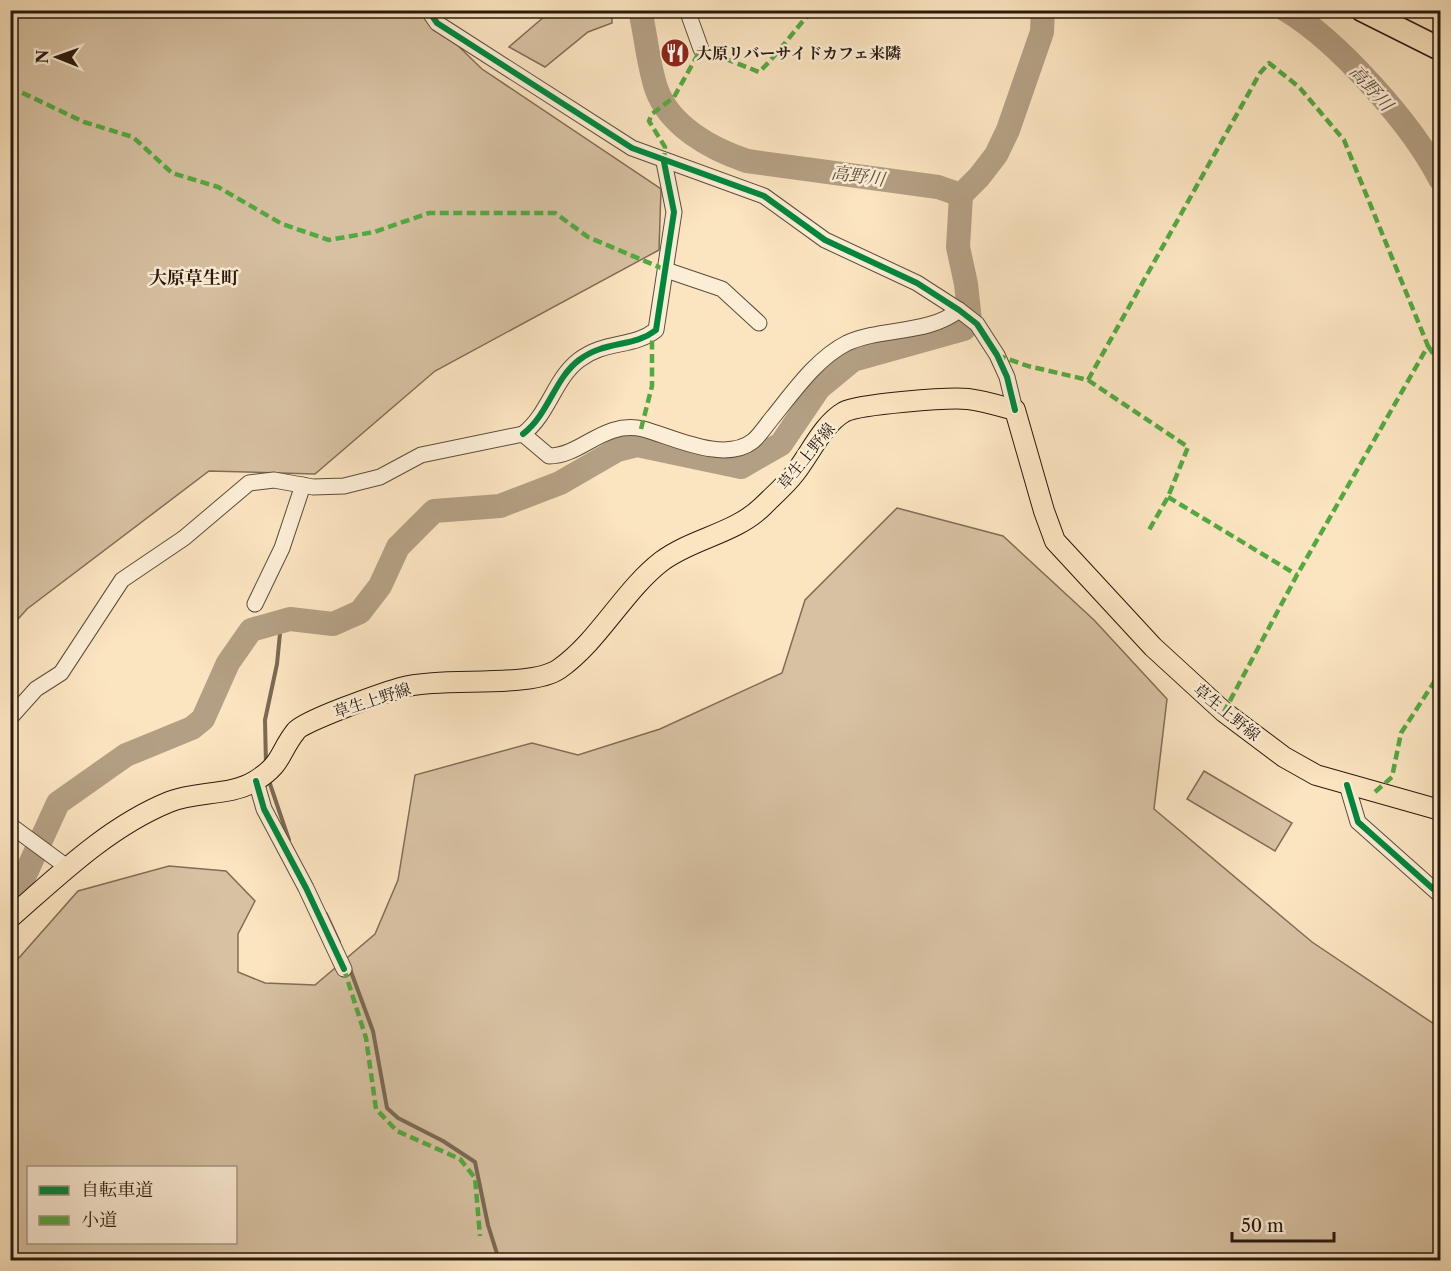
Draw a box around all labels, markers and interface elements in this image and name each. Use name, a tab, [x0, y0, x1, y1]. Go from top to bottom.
north arrow	[27, 27, 87, 87]
restaurant icon: 大原リバーサイドカフェ来隣	[659, 37, 691, 69]
place label: 大原リバーサイドカフェ来隣	[696, 43, 901, 63]
text: N	[32, 50, 52, 64]
water label: 高野川	[1345, 61, 1399, 117]
water label: 高野川	[830, 161, 888, 191]
district label: 大原草生町	[149, 267, 239, 289]
street label: 草生上野線	[773, 419, 839, 493]
street label: 草生上野線	[331, 678, 413, 722]
street label: 草生上野線	[1190, 679, 1264, 745]
legend	[27, 1166, 237, 1244]
text: 自転車道	[81, 1179, 153, 1201]
scale bar	[1232, 1205, 1334, 1243]
text: 小道	[81, 1209, 117, 1231]
text: 50 m	[1241, 1215, 1284, 1237]

